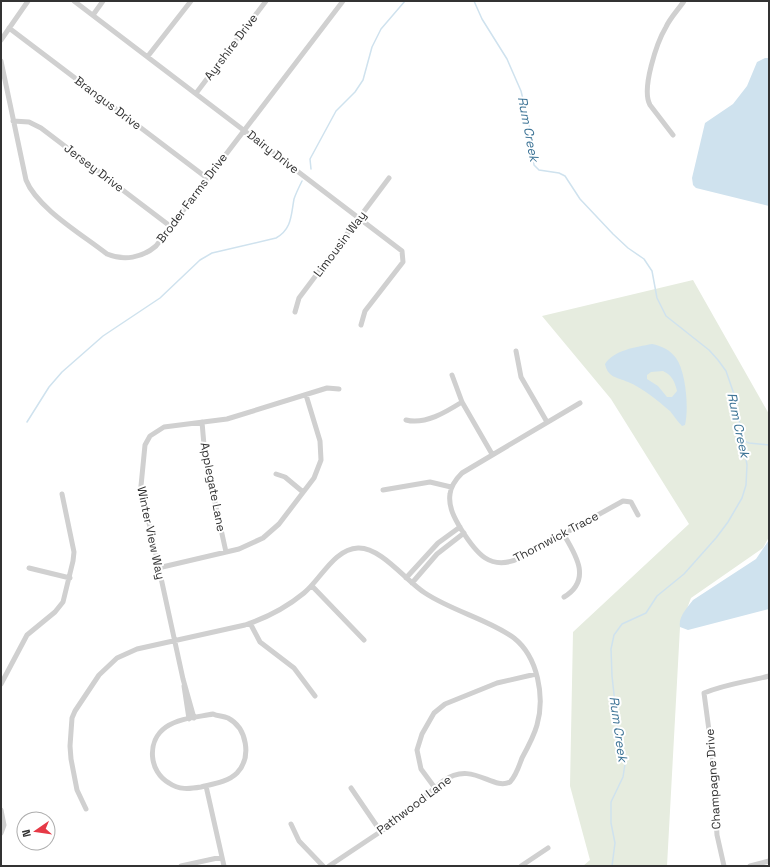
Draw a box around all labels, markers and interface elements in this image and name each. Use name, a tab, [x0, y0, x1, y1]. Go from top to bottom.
street label: Ayrshire Drive	[201, 11, 261, 83]
street label: Brangus Drive	[71, 73, 145, 133]
water label: Rum Creek	[514, 95, 544, 165]
street label: Dairy Drive	[244, 127, 302, 177]
street label: Jersey Drive	[61, 140, 127, 196]
street label: Broder Farms Drive	[153, 150, 231, 246]
street label: Limousin Way	[310, 208, 370, 280]
water label: Rum Creek	[723, 391, 754, 461]
street label: Applegate Lane	[196, 441, 230, 533]
street label: Winter View Way	[133, 485, 169, 581]
street label: Thornwick Trace	[511, 508, 601, 566]
water label: Rum Creek	[605, 695, 632, 765]
street label: Champagne Drive	[702, 728, 724, 830]
street label: Pathwood Lane	[373, 772, 455, 838]
north arrow	[16, 811, 56, 851]
text: N	[19, 828, 34, 838]

